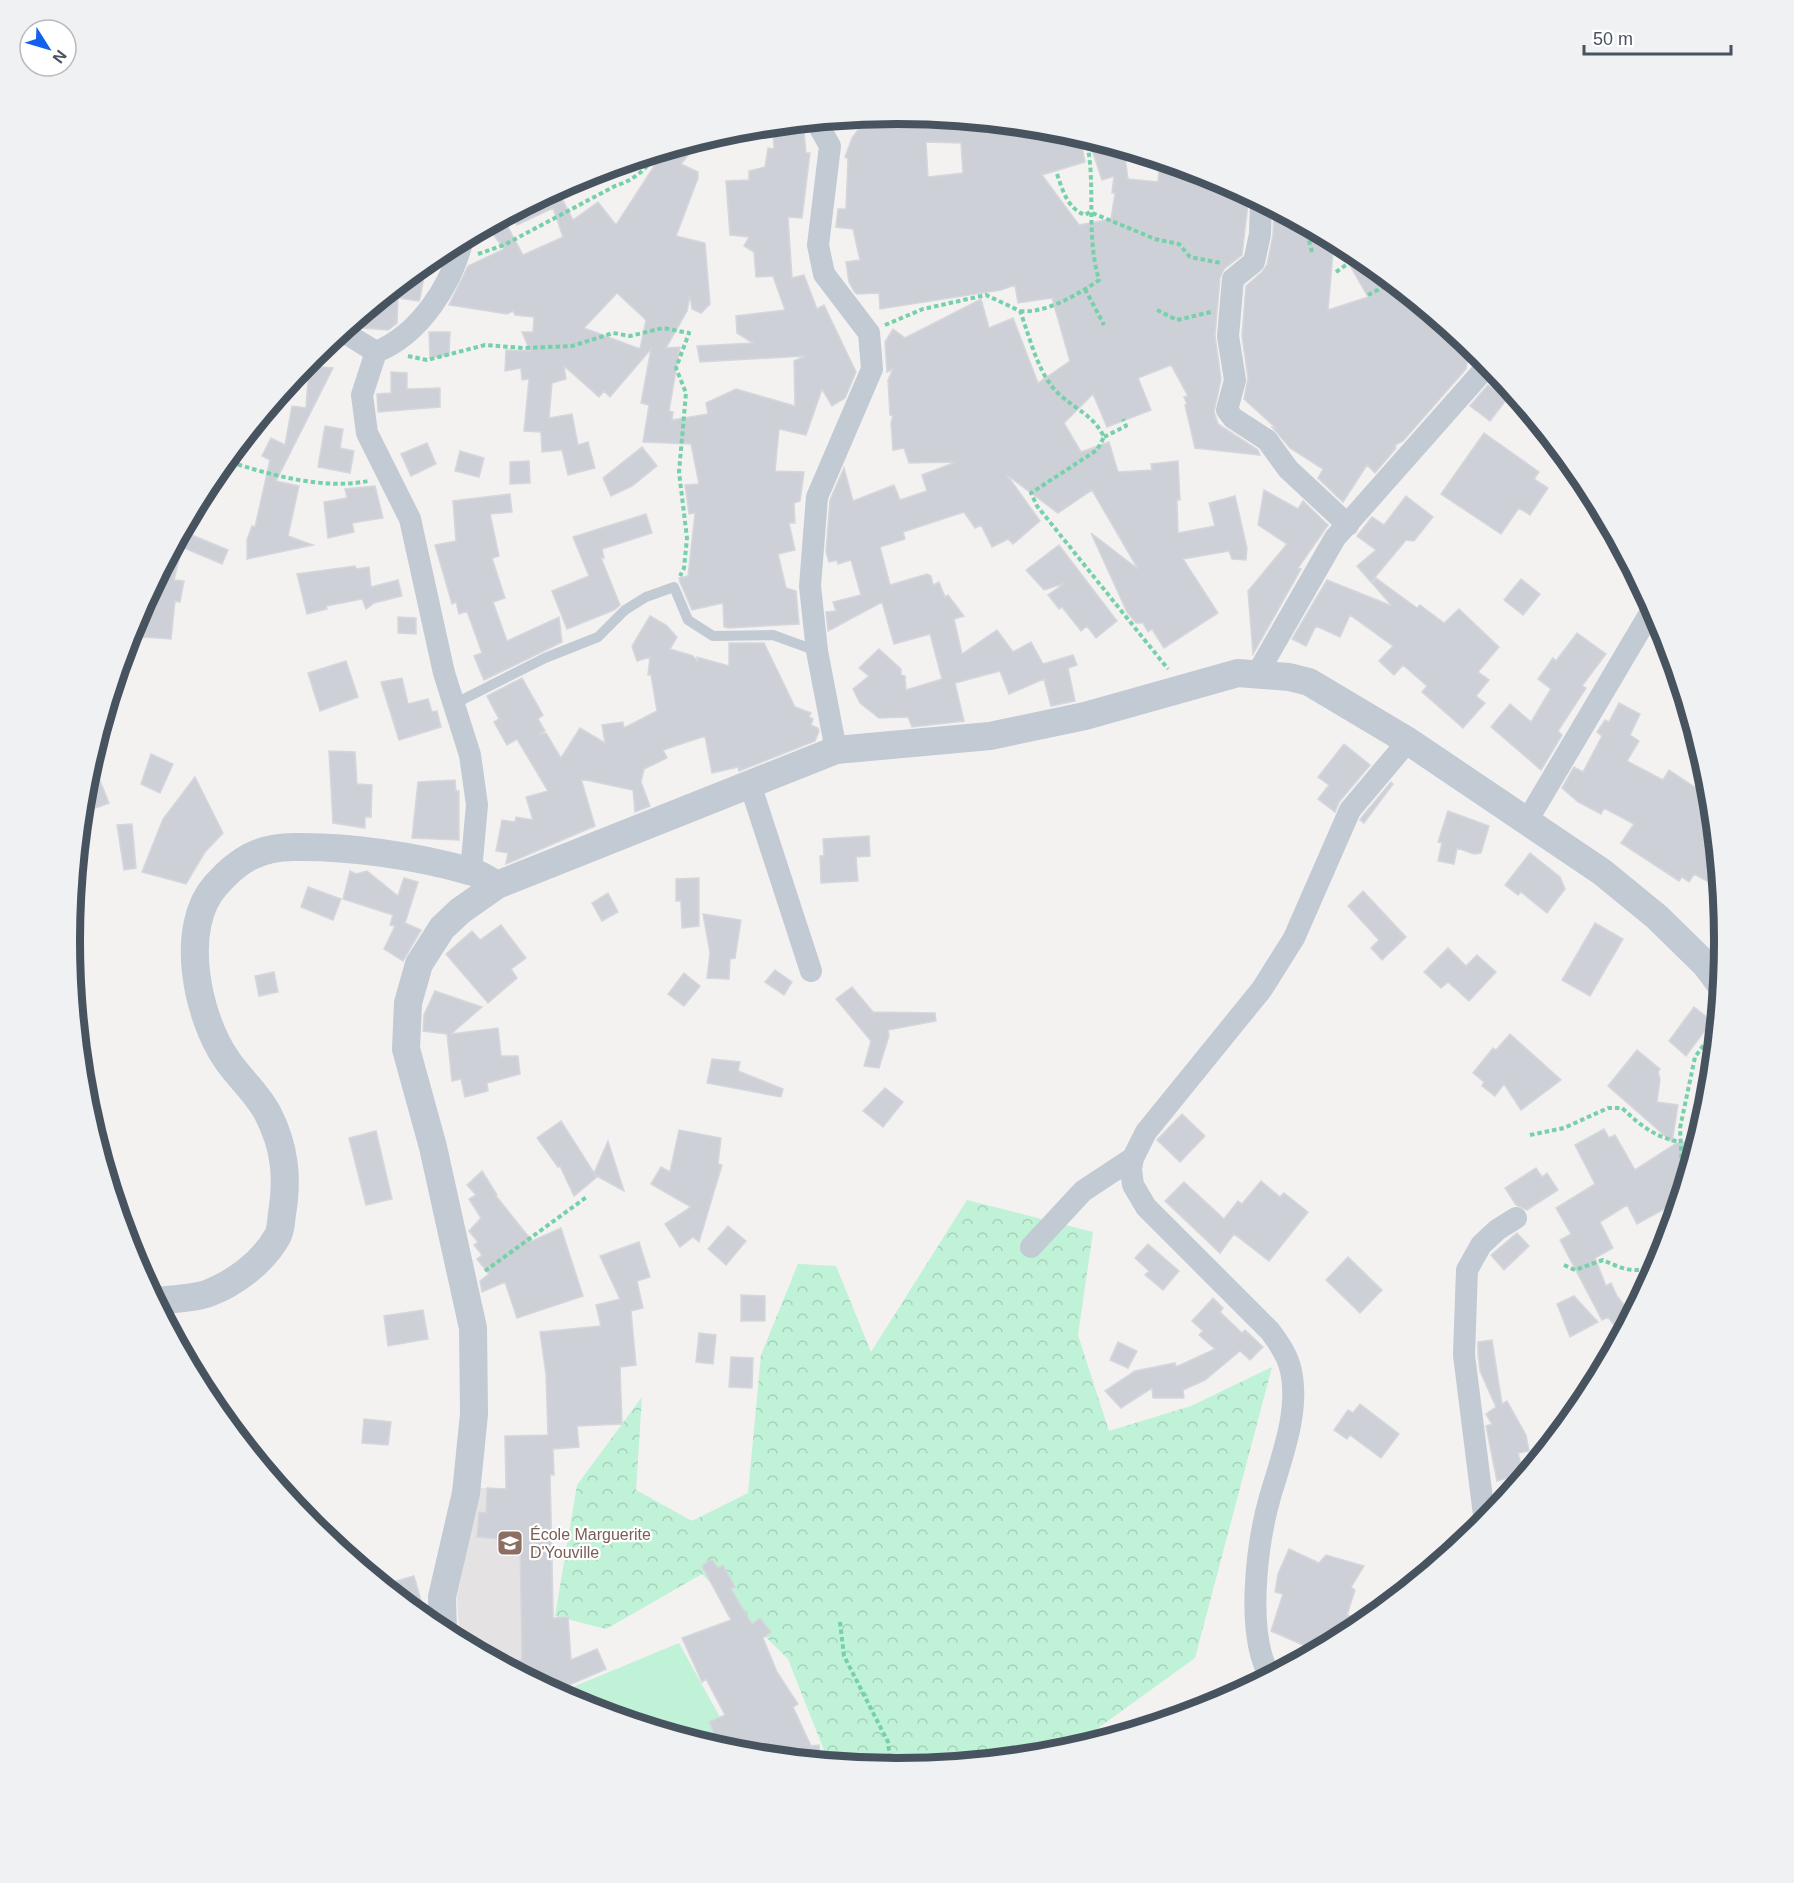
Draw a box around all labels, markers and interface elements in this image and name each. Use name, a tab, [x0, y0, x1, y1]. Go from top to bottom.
north arrow	[18, 18, 78, 78]
scale bar	[1584, 18, 1731, 56]
text: 50 m	[1593, 29, 1633, 49]
text: N	[49, 47, 70, 66]
place label: École Marguerite D'Youville	[530, 1525, 651, 1561]
school or university icon: École Marguerite D'Youville	[495, 1528, 525, 1558]

